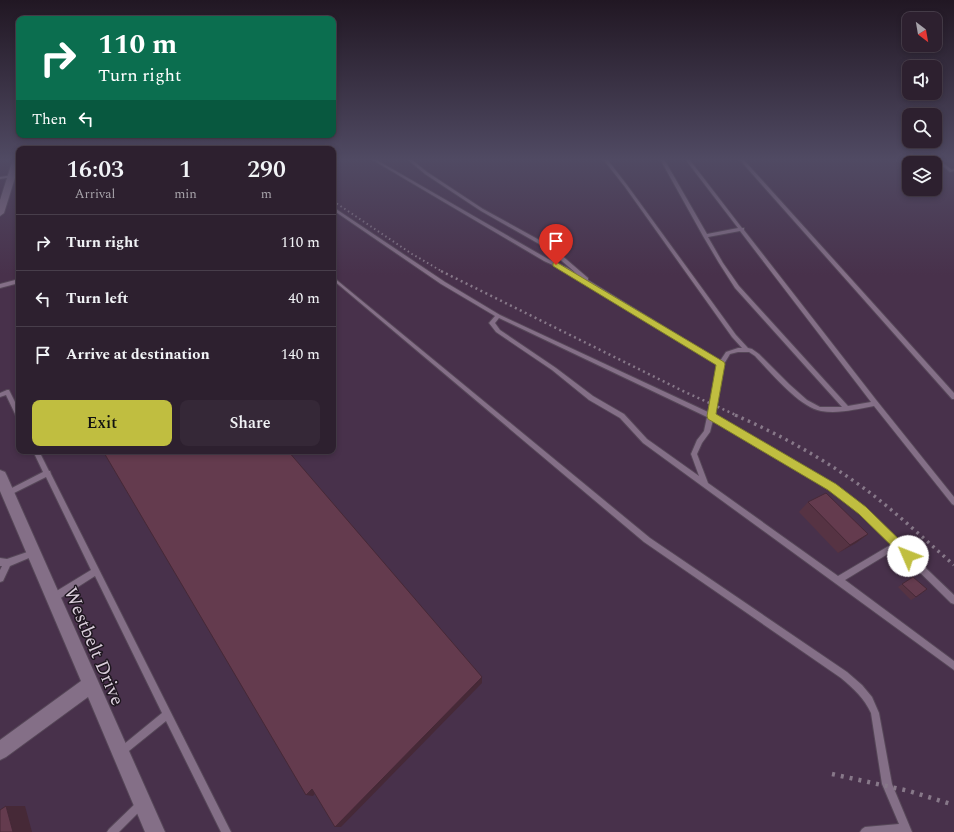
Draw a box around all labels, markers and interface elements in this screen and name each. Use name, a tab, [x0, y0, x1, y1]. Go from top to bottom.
north arrow	[902, 12, 942, 52]
map controls	[902, 12, 942, 196]
text: 110 m	[98, 23, 177, 66]
icon: right	[32, 32, 84, 84]
button: sound	[902, 60, 942, 100]
text: Turn right	[98, 62, 181, 89]
text: Then	[32, 108, 67, 131]
icon: left	[75, 108, 97, 130]
button: search	[902, 108, 942, 148]
text: 16:03	[66, 152, 124, 188]
text: 1	[179, 152, 192, 188]
text: 290	[247, 152, 286, 188]
button: layers	[902, 156, 942, 196]
text: Arrival	[75, 184, 115, 204]
text: min	[174, 184, 197, 204]
text: m	[261, 184, 272, 204]
pin	[539, 224, 573, 265]
icon: arrive	[545, 230, 567, 252]
text: Turn right	[66, 231, 139, 254]
text: 110 m	[281, 231, 320, 254]
icon: right	[32, 232, 54, 254]
text: Turn left	[66, 287, 128, 310]
text: 40 m	[288, 287, 320, 310]
icon: left	[32, 288, 54, 310]
text: Arrive at destination	[66, 343, 210, 366]
text: 140 m	[281, 343, 320, 366]
icon: arrive	[32, 344, 54, 366]
button: Exit	[32, 400, 172, 446]
button: Share	[180, 400, 320, 446]
position arrow	[887, 535, 929, 577]
street label: Westbelt Drive	[56, 583, 132, 710]

